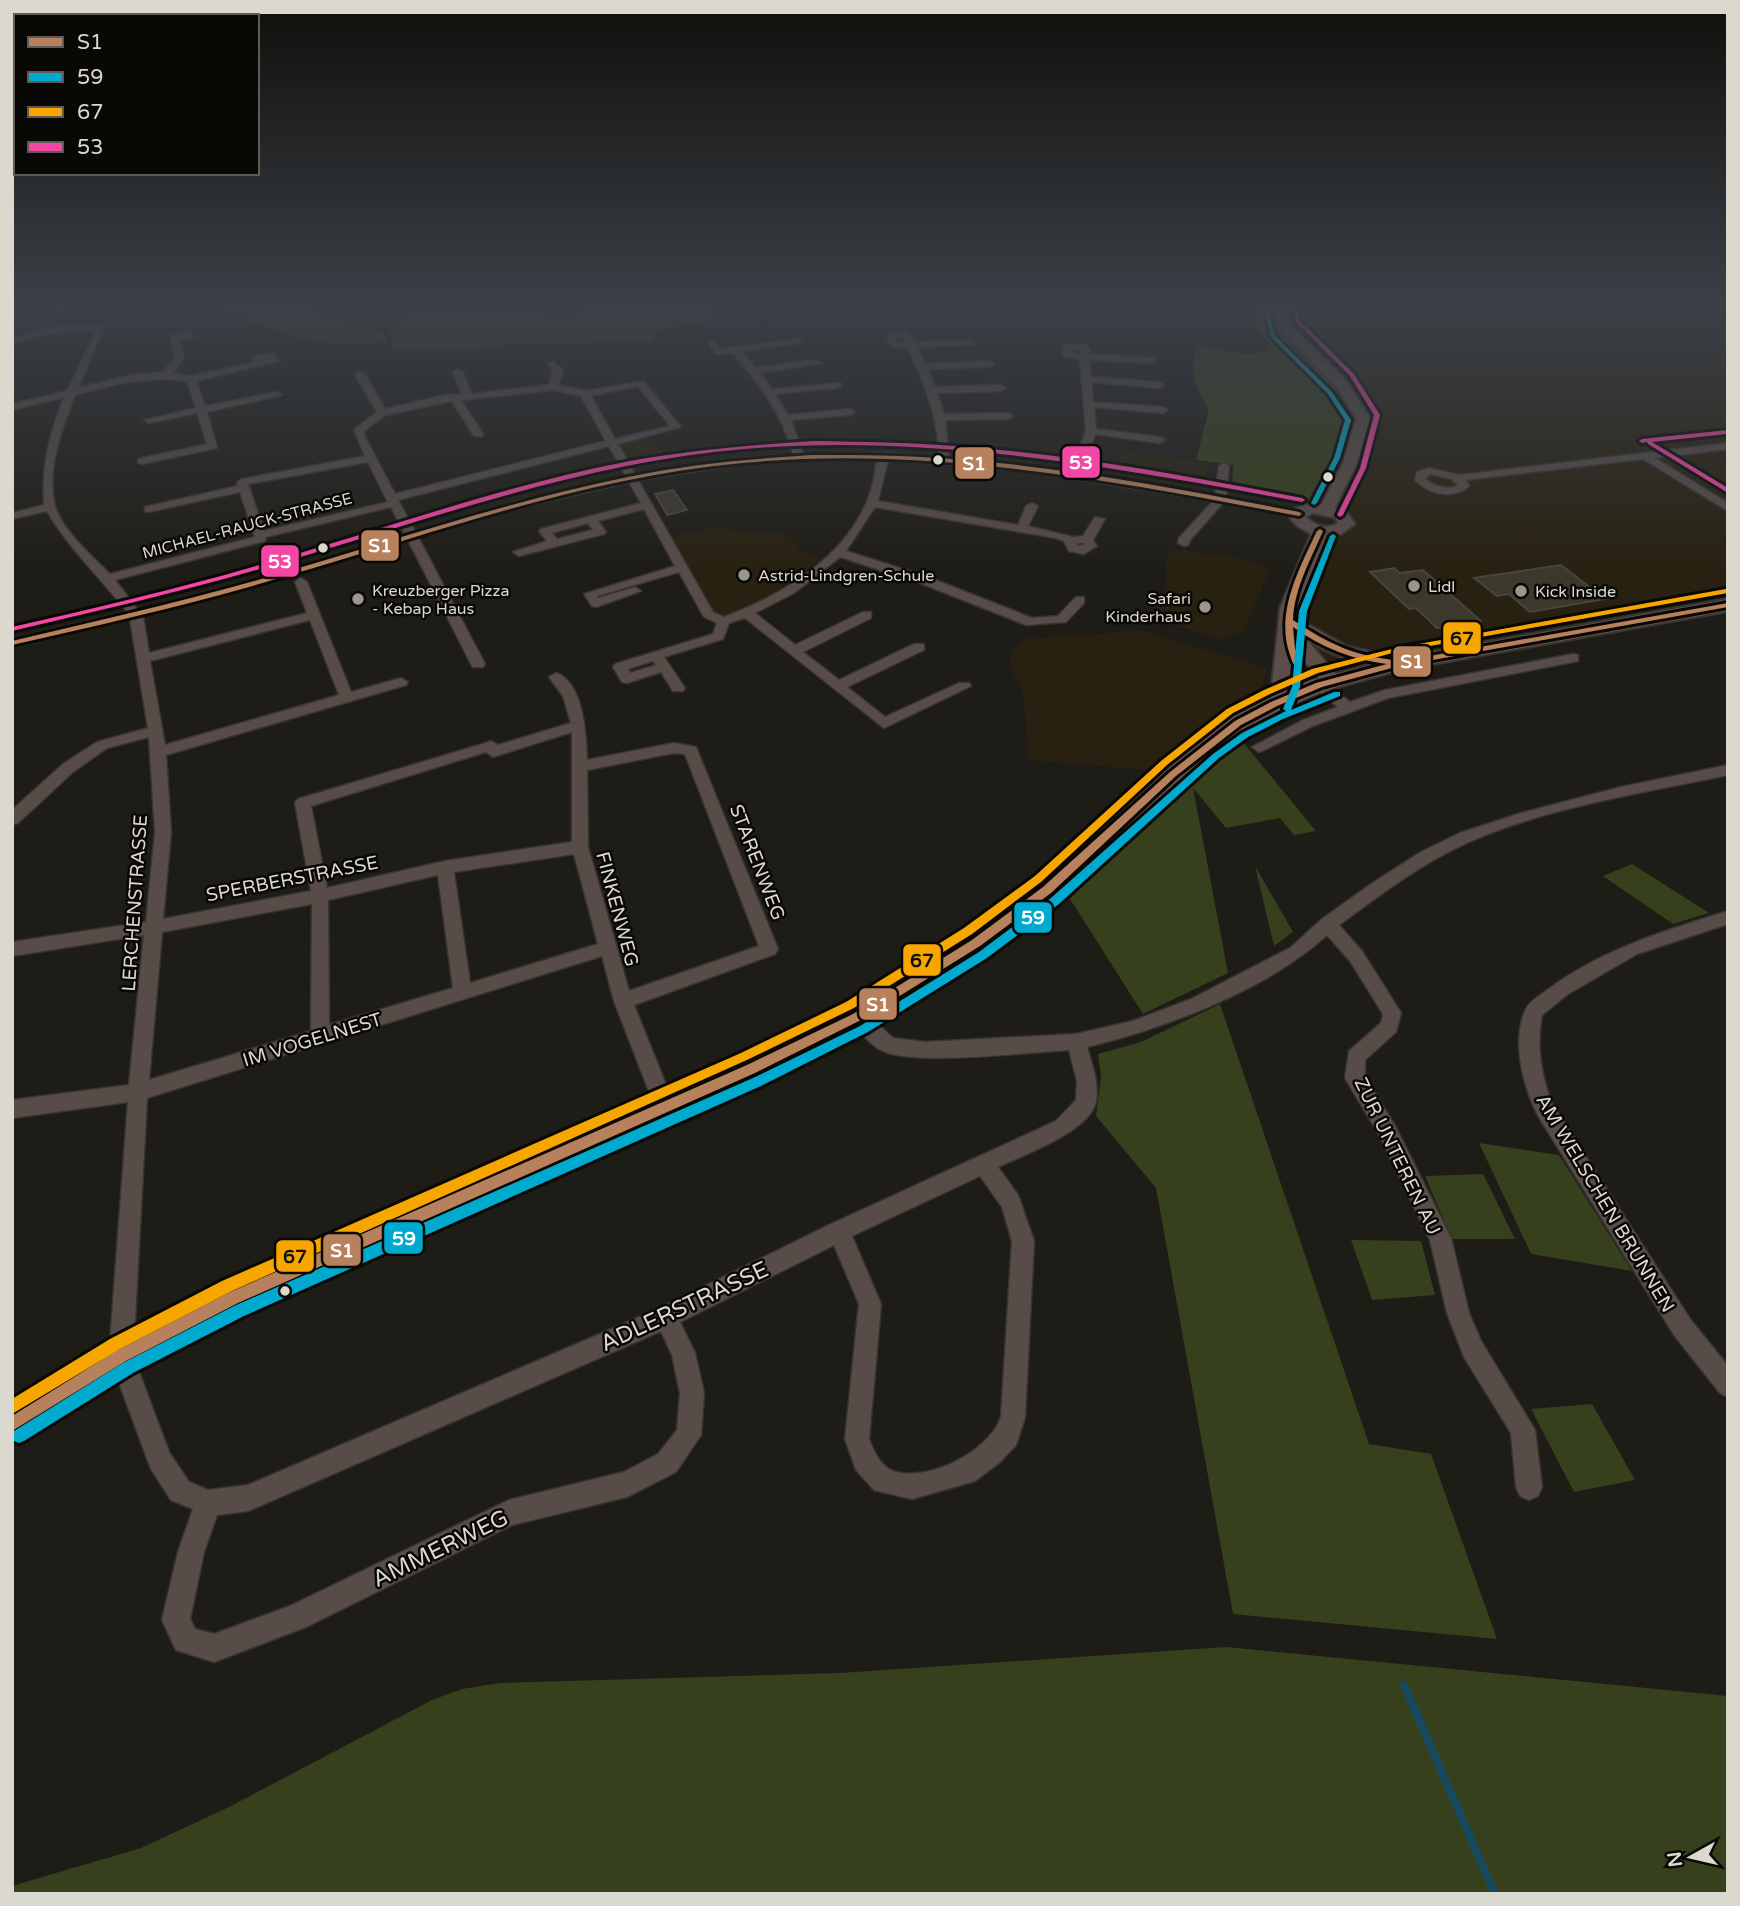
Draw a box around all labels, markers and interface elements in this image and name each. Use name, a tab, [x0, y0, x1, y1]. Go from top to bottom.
legend	[14, 14, 259, 175]
text: S1	[77, 30, 103, 55]
text: 59	[77, 65, 103, 90]
text: 67	[77, 100, 103, 125]
text: 53	[77, 135, 103, 160]
line badge: 53	[1061, 445, 1101, 479]
line badge: S1	[954, 446, 995, 480]
text: 53	[1069, 452, 1093, 474]
unlabelled marker	[931, 453, 945, 467]
text: S1	[962, 453, 986, 475]
unlabelled marker	[1321, 470, 1335, 484]
street label: MICHAEL-RAUCK-STRASSE	[140, 488, 354, 564]
line badge: S1	[360, 529, 400, 562]
text: S1	[368, 535, 392, 557]
unlabelled marker	[316, 541, 330, 555]
line badge: 53	[260, 544, 300, 578]
text: 53	[268, 551, 292, 573]
place label: Astrid-Lindgren-Schule	[758, 566, 934, 586]
marker: Astrid-Lindgren-Schule	[736, 567, 752, 583]
place label: Lidl	[1428, 577, 1455, 597]
marker: Lidl	[1406, 578, 1422, 594]
place label: Kreuzberger Pizza - Kebap Haus	[372, 581, 509, 619]
place label: Kick Inside	[1535, 582, 1616, 602]
marker: Kick Inside	[1513, 583, 1529, 599]
place label: Safari Kinderhaus	[1105, 589, 1191, 627]
marker: Kreuzberger Pizza - Kebap Haus	[350, 591, 366, 607]
marker: Safari Kinderhaus	[1197, 599, 1213, 615]
line badge: 67	[1442, 621, 1482, 655]
text: 67	[1450, 628, 1474, 650]
line badge: S1	[1392, 645, 1432, 678]
text: S1	[1400, 651, 1424, 673]
street label: STARENWEG	[725, 801, 789, 923]
street label: LERCHENSTRASSE	[118, 814, 152, 992]
street label: FINKENWEG	[591, 849, 643, 969]
street label: SPERBERSTRASSE	[204, 852, 380, 906]
line badge: 59	[1013, 901, 1053, 934]
text: 59	[1021, 907, 1045, 929]
line badge: 67	[902, 943, 942, 977]
text: 67	[910, 950, 934, 972]
line badge: S1	[858, 987, 898, 1021]
text: S1	[866, 994, 890, 1016]
street label: IM VOGELNEST	[240, 1008, 385, 1072]
street label: ZUR UNTEREN AU	[1349, 1074, 1445, 1239]
street label: AM WELSCHEN BRUNNEN	[1531, 1091, 1679, 1316]
line badge: 59	[383, 1221, 424, 1255]
text: 59	[392, 1228, 416, 1250]
line badge: S1	[322, 1233, 362, 1267]
line badge: 67	[275, 1239, 315, 1273]
text: S1	[330, 1240, 354, 1262]
text: 67	[283, 1246, 307, 1268]
street label: ADLERSTRASSE	[596, 1256, 773, 1358]
unlabelled marker	[278, 1284, 292, 1298]
street label: AMMERWEG	[368, 1504, 513, 1594]
north arrow	[1656, 1822, 1726, 1892]
text: N	[1663, 1850, 1687, 1868]

